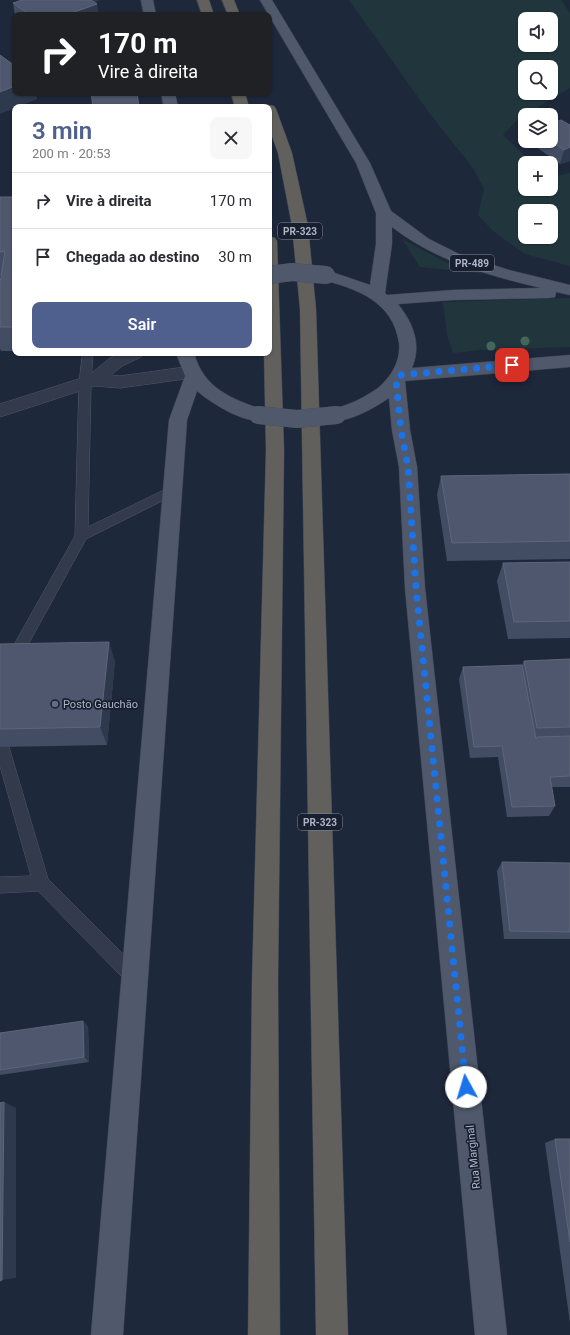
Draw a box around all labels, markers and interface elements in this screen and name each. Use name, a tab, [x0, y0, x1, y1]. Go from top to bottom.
map controls	[518, 12, 558, 244]
button: sound	[518, 12, 558, 52]
text: 170 m	[98, 27, 177, 60]
icon: right	[32, 28, 84, 80]
button: search	[518, 60, 558, 100]
text: Vire à direita	[98, 61, 198, 82]
button: layers	[518, 108, 558, 148]
text: 3 min	[32, 117, 92, 145]
button: close	[210, 117, 252, 159]
text: 200 m · 20:53	[32, 146, 111, 161]
button: +	[518, 156, 558, 196]
icon: right	[32, 190, 54, 212]
text: Vire à direita	[66, 192, 152, 210]
text: 170 m	[210, 192, 252, 210]
button: −	[518, 204, 558, 244]
road number: PR-323	[278, 223, 322, 239]
icon: arrive	[32, 246, 54, 268]
text: Chegada ao destino	[66, 248, 200, 266]
text: 30 m	[218, 248, 252, 266]
road number: PR-489	[450, 255, 494, 271]
button: Sair	[32, 302, 252, 348]
pin	[495, 348, 529, 382]
icon: arrive	[501, 354, 523, 376]
place label: Posto Gauchão	[63, 698, 138, 711]
marker: Posto Gauchão	[50, 699, 60, 709]
road number: PR-323	[298, 814, 342, 830]
position arrow	[445, 1066, 487, 1108]
street label: Rua Marginal	[464, 1124, 483, 1190]

